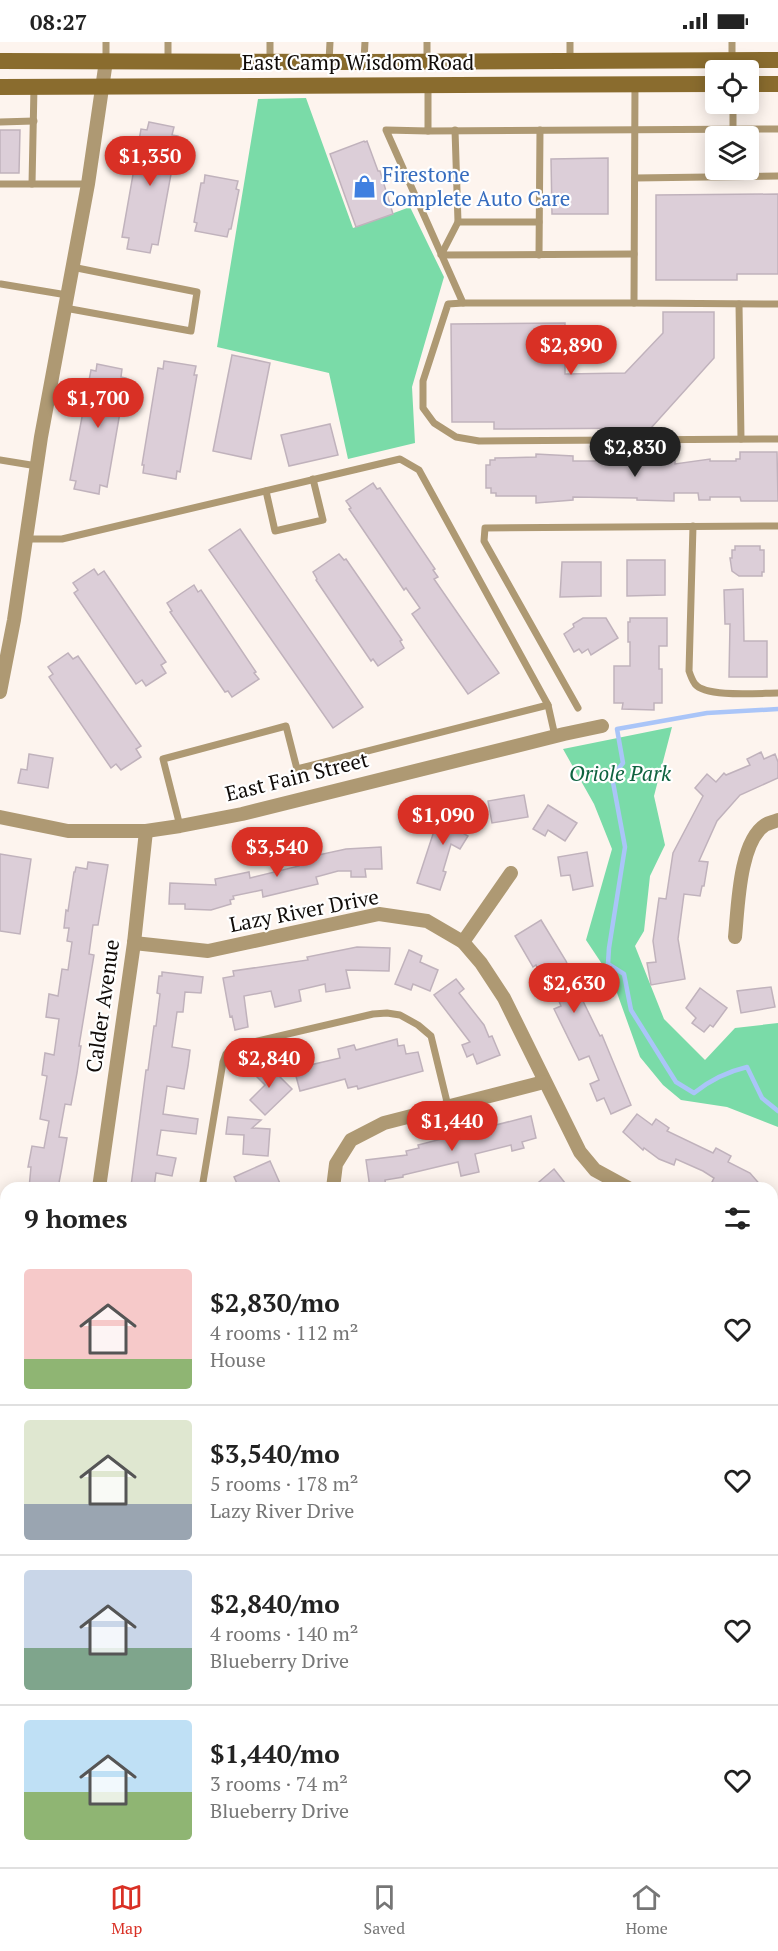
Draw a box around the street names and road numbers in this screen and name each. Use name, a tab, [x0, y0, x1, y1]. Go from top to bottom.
street label: East Camp Wisdom Road	[242, 48, 475, 76]
street label: East Fain Street	[222, 745, 372, 807]
street label: Lazy River Drive	[227, 882, 381, 938]
street label: Calder Avenue	[79, 937, 125, 1074]

